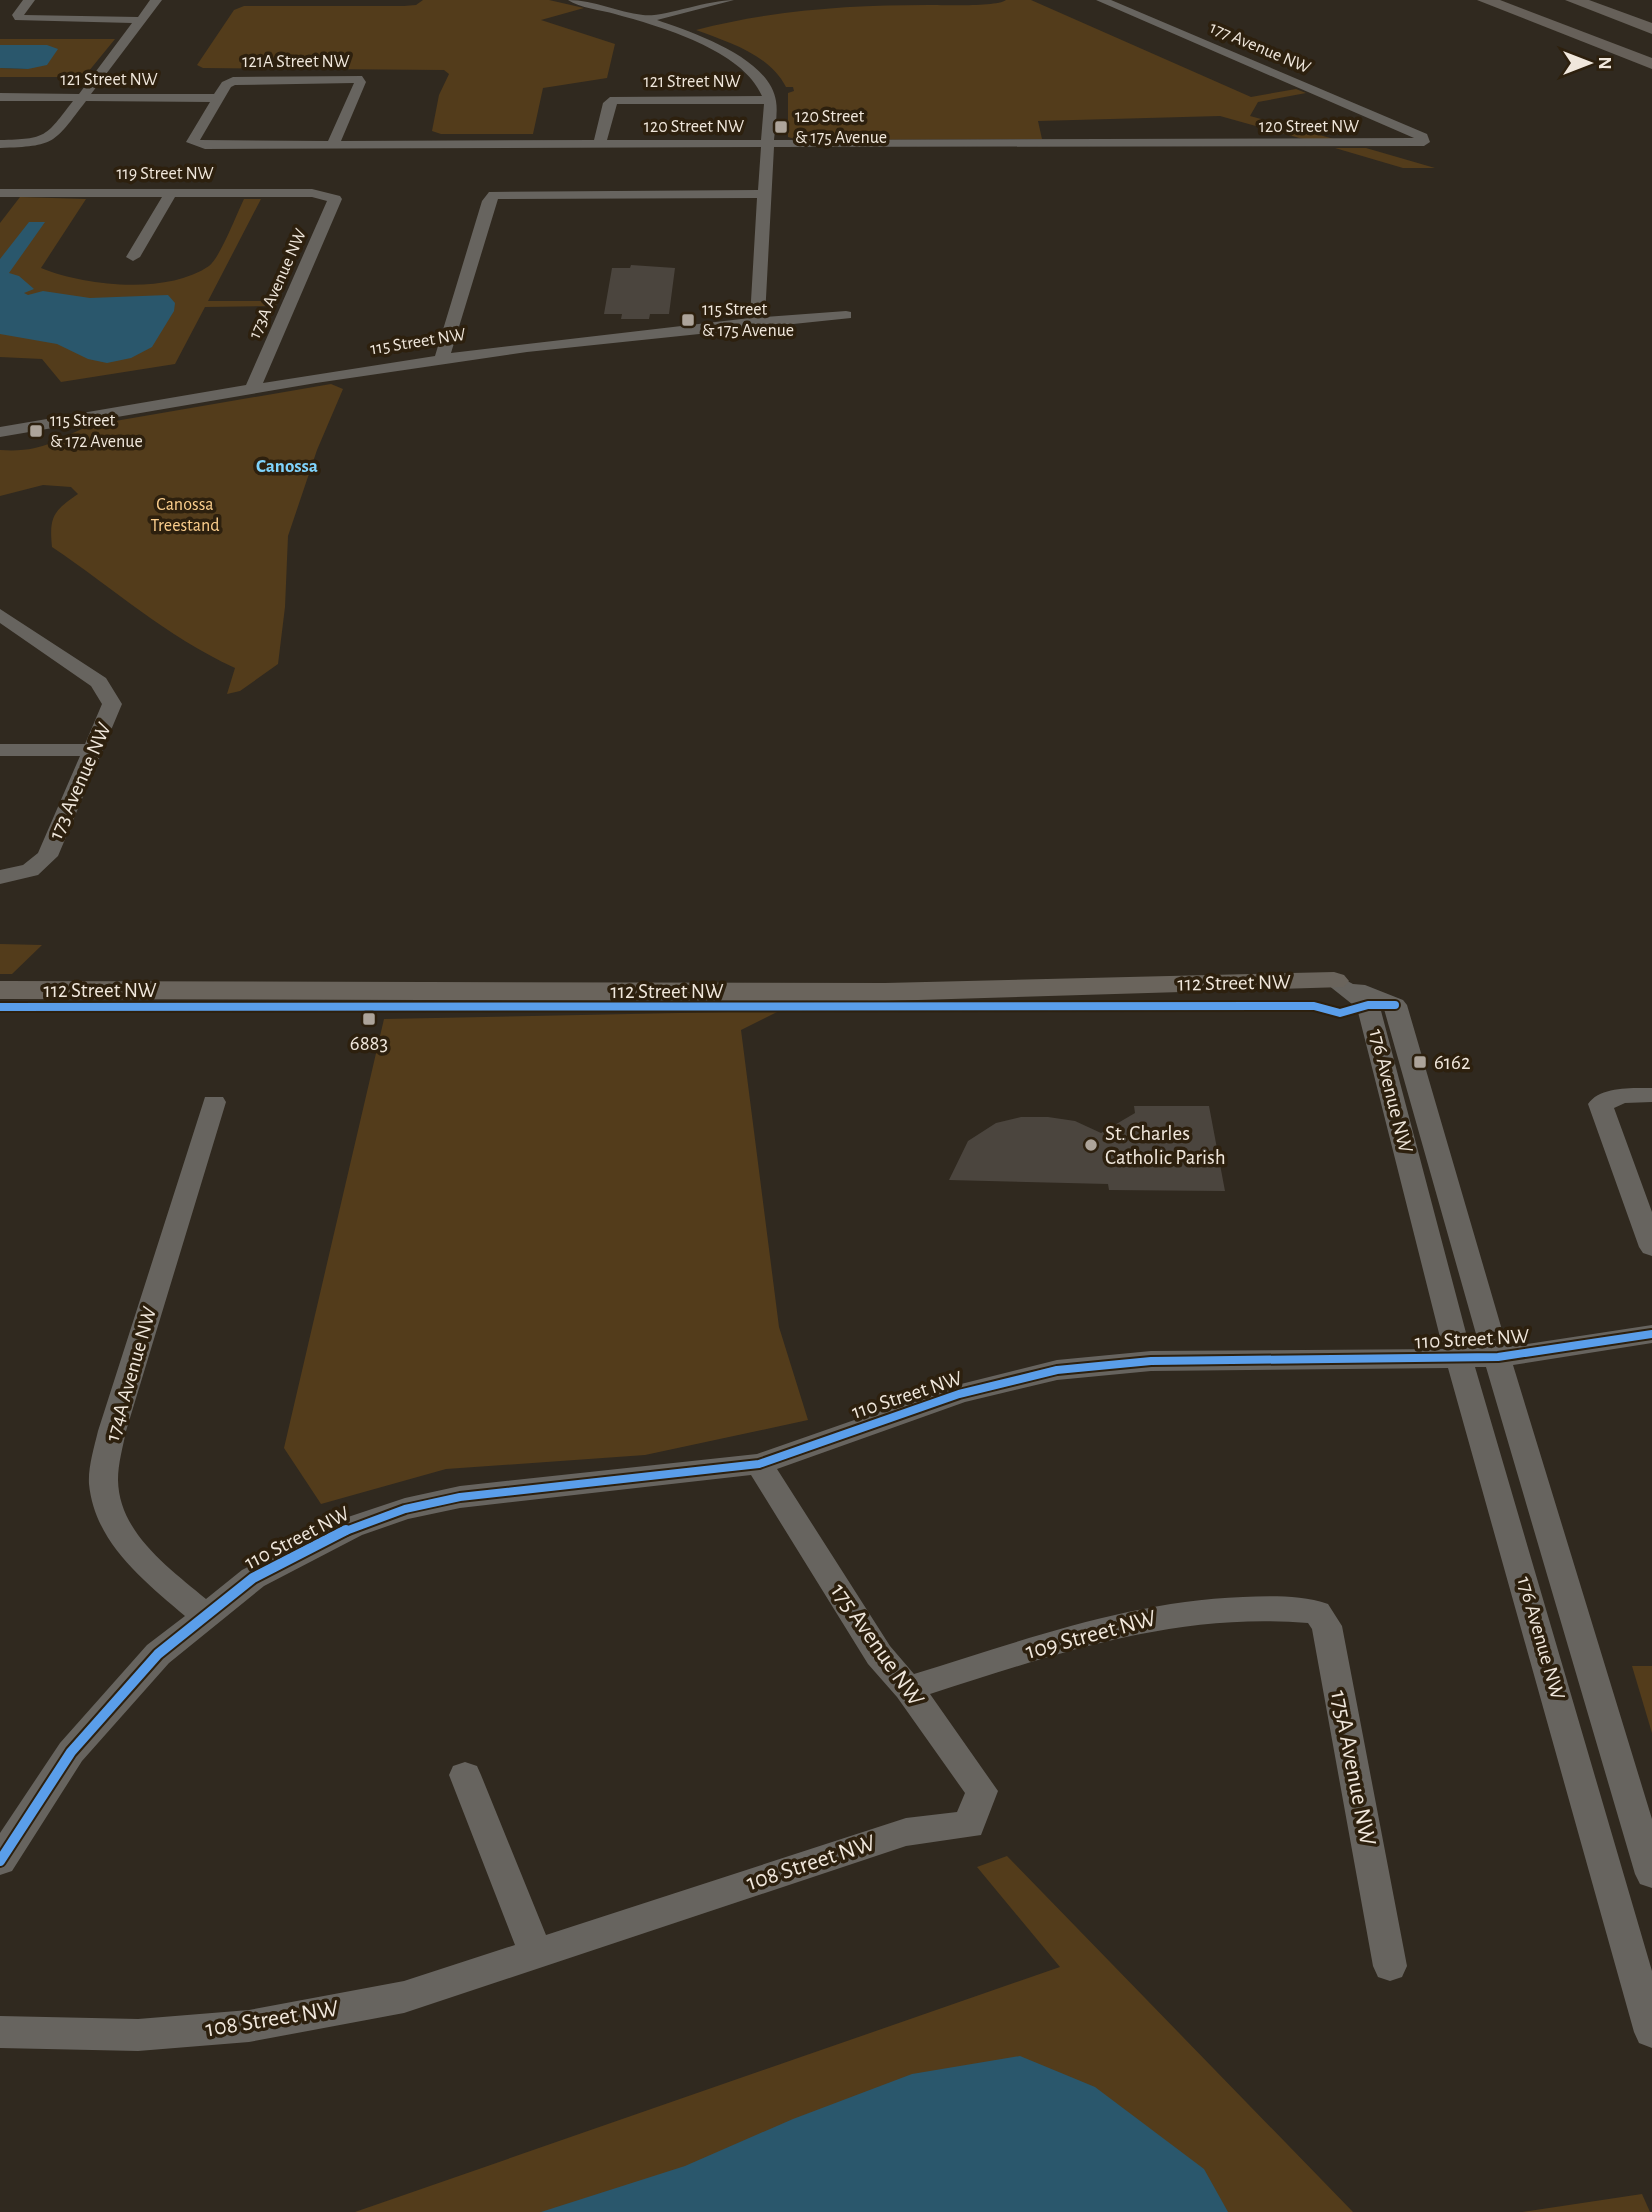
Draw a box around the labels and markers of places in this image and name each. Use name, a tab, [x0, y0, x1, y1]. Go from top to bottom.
place label: 120 Street & 175 Avenue	[795, 108, 887, 147]
marker: 120 Street & 175 Avenue	[773, 119, 789, 135]
place label: 115 Street & 175 Avenue	[702, 301, 794, 340]
marker: 115 Street & 175 Avenue	[680, 312, 696, 328]
place label: 115 Street & 172 Avenue	[50, 412, 143, 451]
marker: 115 Street & 172 Avenue	[28, 423, 44, 439]
marker: 6883	[361, 1011, 377, 1027]
place label: 6883	[350, 1033, 388, 1054]
place label: 6162	[1434, 1052, 1471, 1073]
marker: 6162	[1412, 1054, 1428, 1070]
place label: St. Charles Catholic Parish	[1105, 1123, 1226, 1168]
marker: St. Charles Catholic Parish	[1083, 1137, 1099, 1153]

